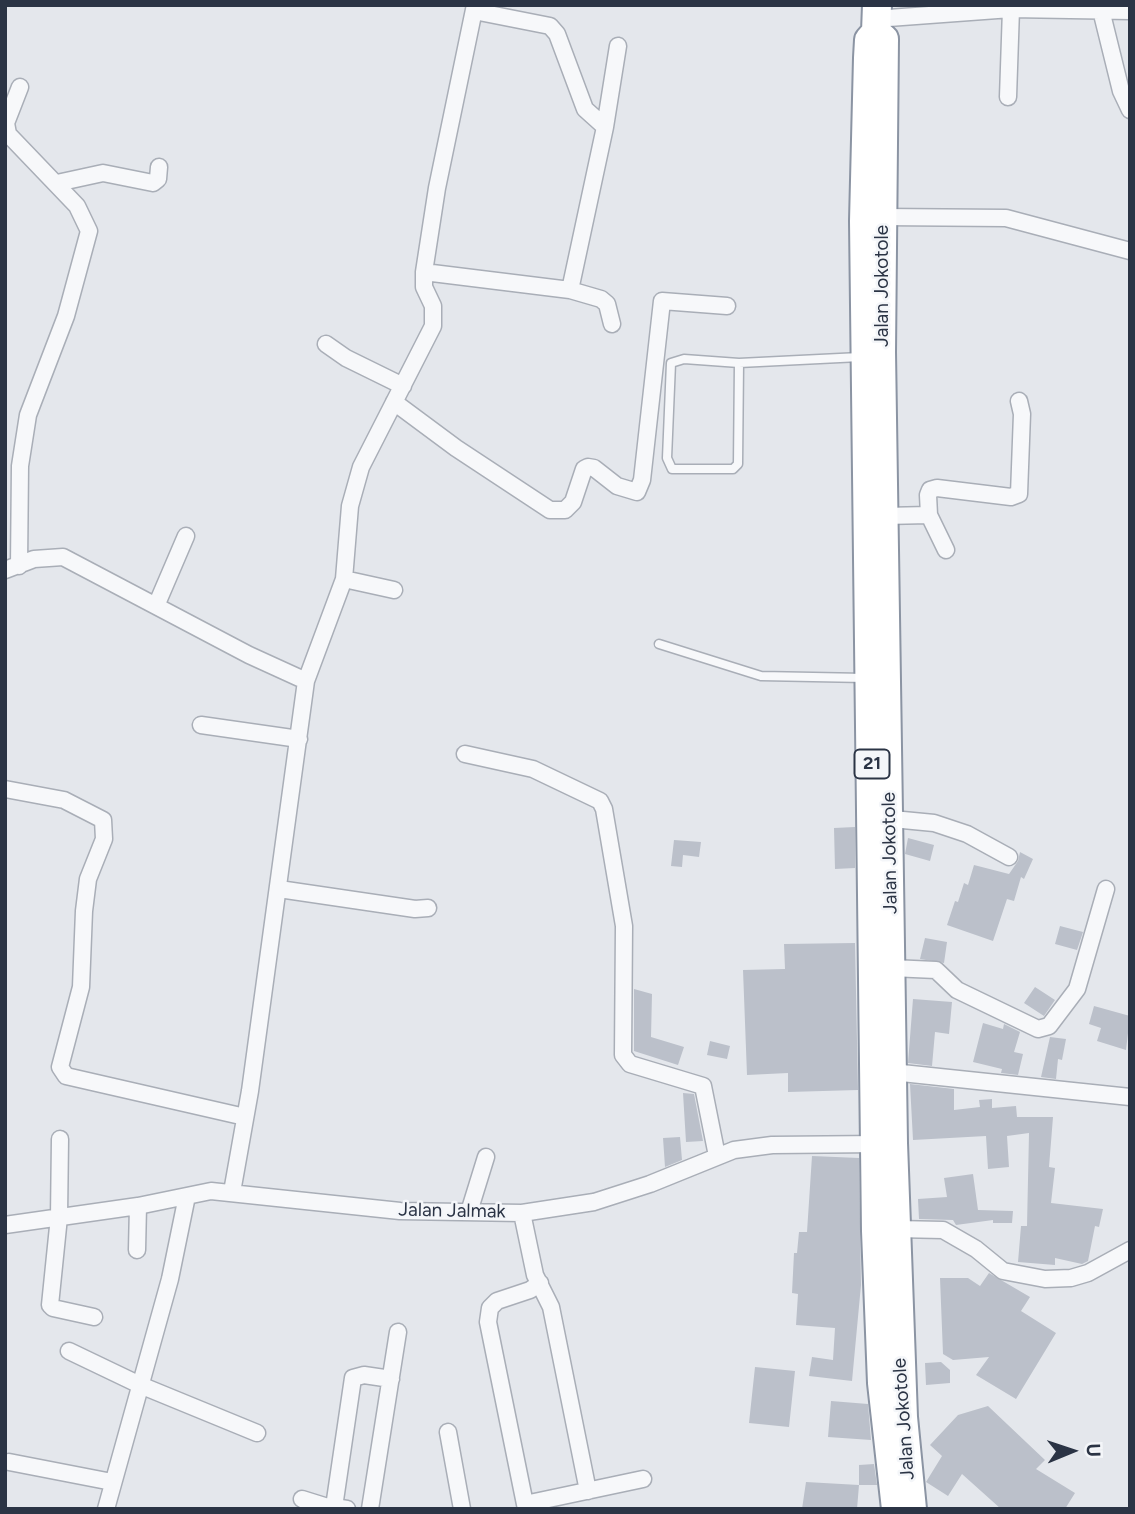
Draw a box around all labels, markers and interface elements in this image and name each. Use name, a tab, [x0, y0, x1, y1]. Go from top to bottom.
street label: Jalan Jokotole	[871, 225, 893, 347]
road number: 21	[854, 750, 890, 778]
street label: Jalan Jokotole	[878, 792, 902, 914]
street label: Jalan Jalmak	[398, 1199, 506, 1223]
street label: Jalan Jokotole	[888, 1357, 920, 1481]
north arrow	[1037, 1416, 1107, 1486]
text: U	[1082, 1443, 1105, 1457]

